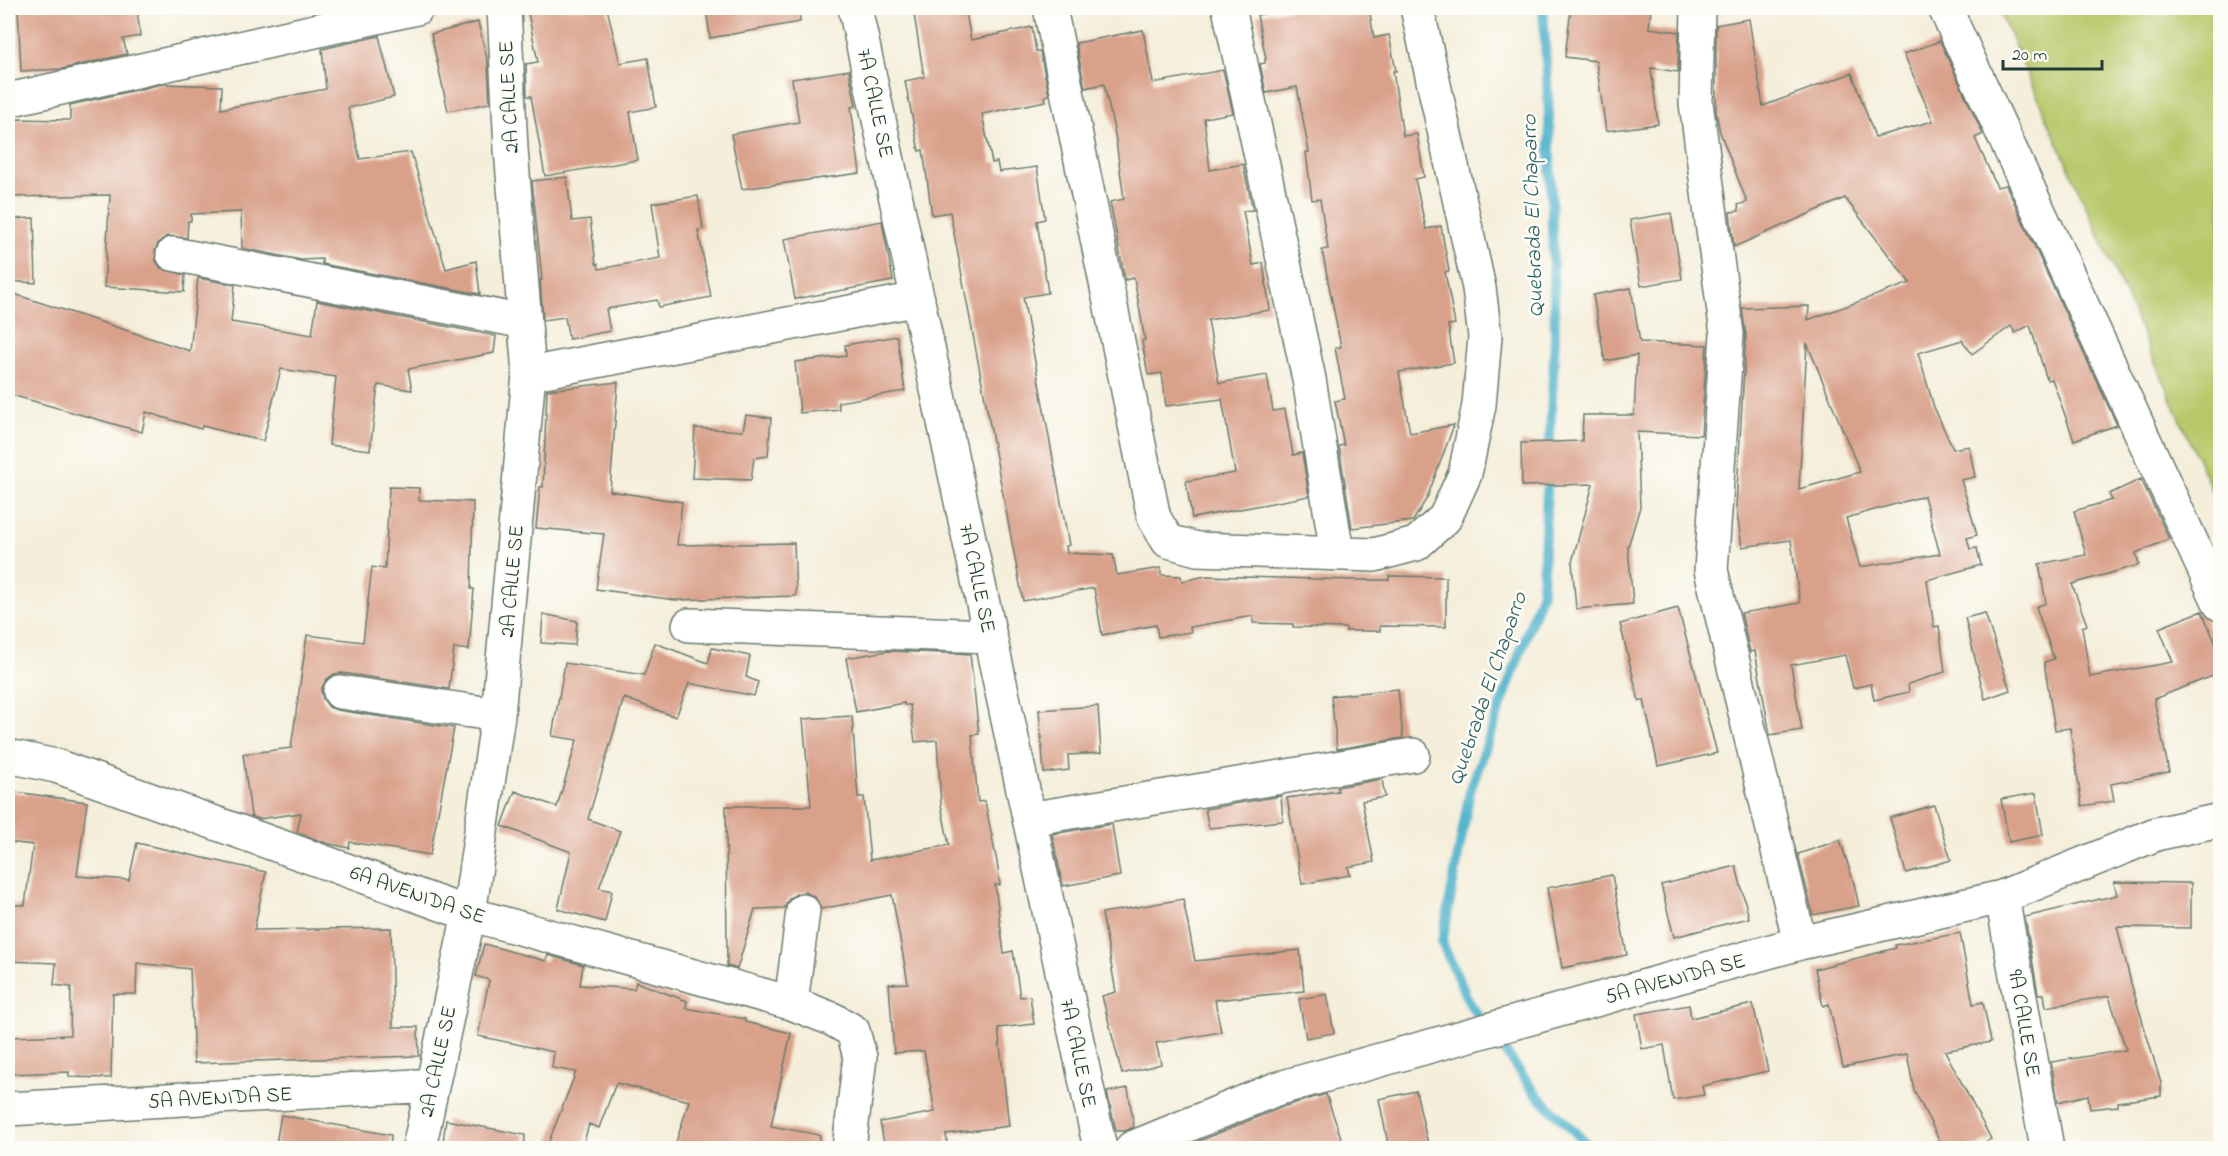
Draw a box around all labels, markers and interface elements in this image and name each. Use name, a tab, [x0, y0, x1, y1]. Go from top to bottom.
scale bar	[2003, 33, 2102, 71]
street label: 2A CALLE SE	[492, 40, 528, 154]
text: 20 m	[2012, 43, 2047, 69]
street label: 7A CALLE SE	[848, 46, 900, 161]
water label: Quebrada El Chaparro	[1514, 113, 1554, 318]
street label: 7A CALLE SE	[950, 521, 1002, 636]
street label: 2A CALLE SE	[493, 524, 533, 639]
water label: Quebrada El Chaparro	[1441, 587, 1537, 790]
street label: 6A AVENIDA SE	[345, 859, 489, 933]
street label: 5A AVENIDA SE	[1602, 947, 1749, 1013]
street label: 9A CALLE SE	[1999, 967, 2047, 1079]
street label: 7A CALLE SE	[1051, 996, 1103, 1111]
street label: 2A CALLE SE	[413, 1003, 465, 1120]
street label: 5A AVENIDA SE	[147, 1080, 293, 1118]

